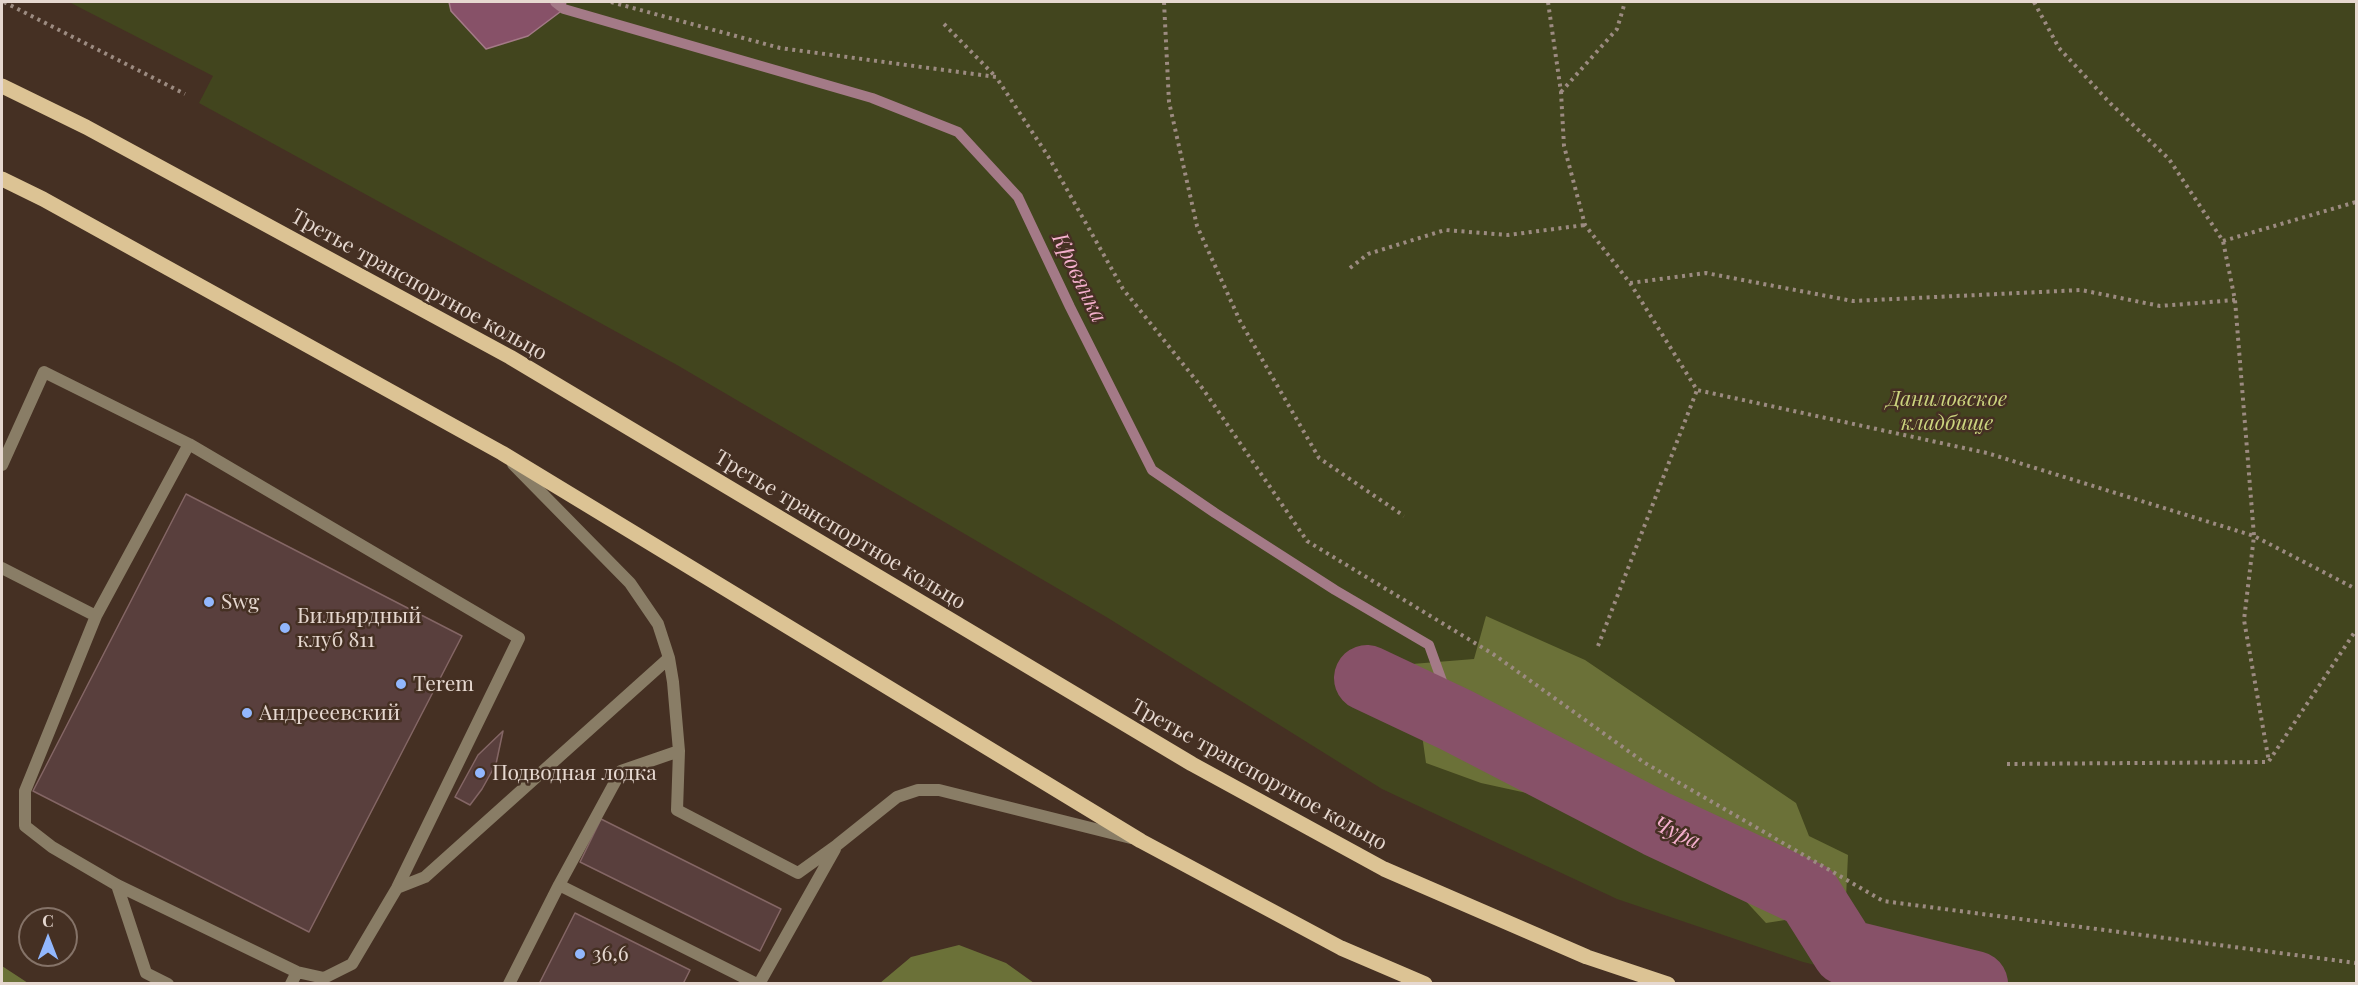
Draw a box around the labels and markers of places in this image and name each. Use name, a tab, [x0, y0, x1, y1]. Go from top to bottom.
place label: Swg	[221, 589, 259, 615]
marker: Swg	[202, 595, 216, 609]
place label: Бильярдный клуб 811	[297, 603, 421, 653]
marker: Бильярдный клуб 811	[278, 621, 292, 635]
place label: Terem	[413, 671, 474, 697]
marker: Terem	[394, 677, 408, 691]
place label: Андрееевский	[259, 700, 400, 726]
marker: Андрееевский	[240, 706, 254, 720]
place label: Подводная лодка	[492, 760, 657, 786]
marker: Подводная лодка	[473, 766, 487, 780]
place label: 36,6	[592, 941, 629, 967]
marker: 36,6	[573, 947, 587, 961]

